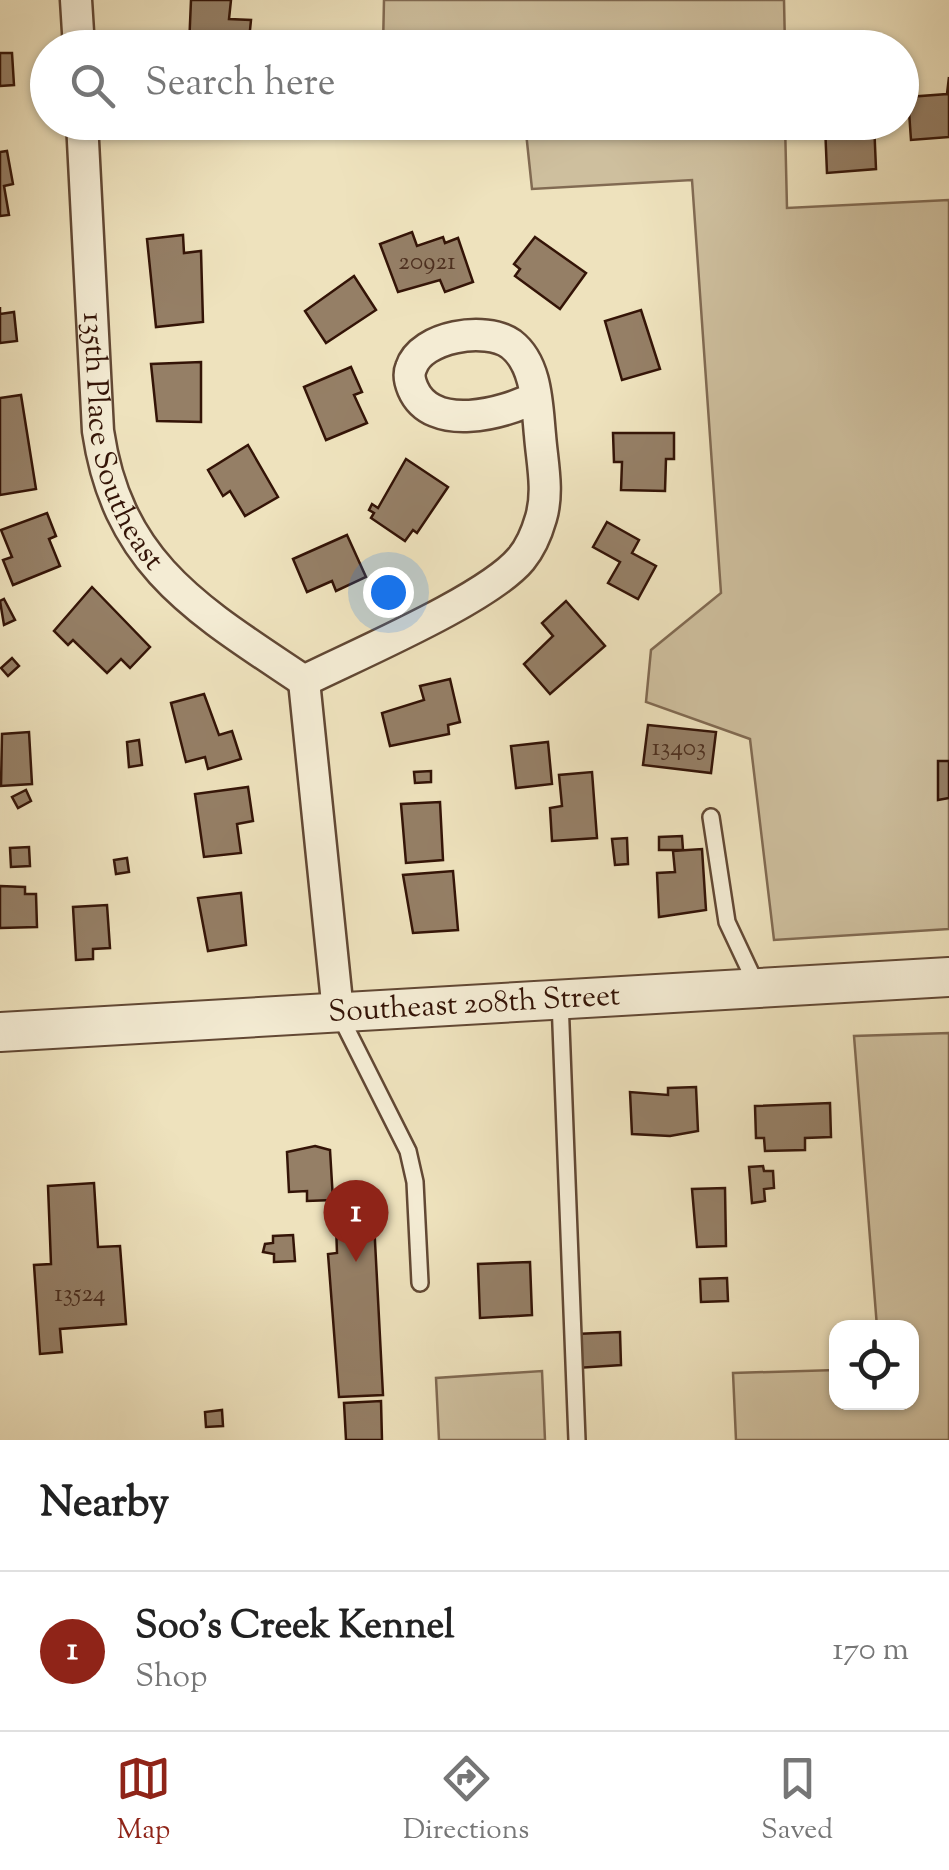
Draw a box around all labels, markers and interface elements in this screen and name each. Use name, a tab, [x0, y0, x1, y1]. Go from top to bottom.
search box	[30, 30, 919, 140]
icon: search	[65, 58, 120, 113]
text: Search here	[145, 58, 336, 112]
house number: 20921	[398, 245, 456, 281]
street label: 135th Place Southeast	[70, 311, 173, 580]
your location	[363, 567, 414, 618]
house number: 13403	[652, 731, 706, 767]
street label: Southeast 208th Street	[327, 975, 621, 1034]
pin: 1	[324, 1180, 388, 1262]
house number: 13524	[54, 1277, 106, 1313]
map controls	[829, 1320, 919, 1410]
button: locate	[829, 1320, 919, 1410]
text: Nearby	[40, 1475, 169, 1535]
text: Soo's Creek Kennel	[135, 1601, 455, 1655]
text: 1	[67, 1628, 78, 1674]
text: 170 m	[832, 1628, 909, 1674]
text: Shop	[135, 1655, 207, 1701]
tab: Map	[116, 1751, 171, 1851]
tab: Directions	[403, 1751, 529, 1851]
tab: Saved	[761, 1751, 833, 1851]

